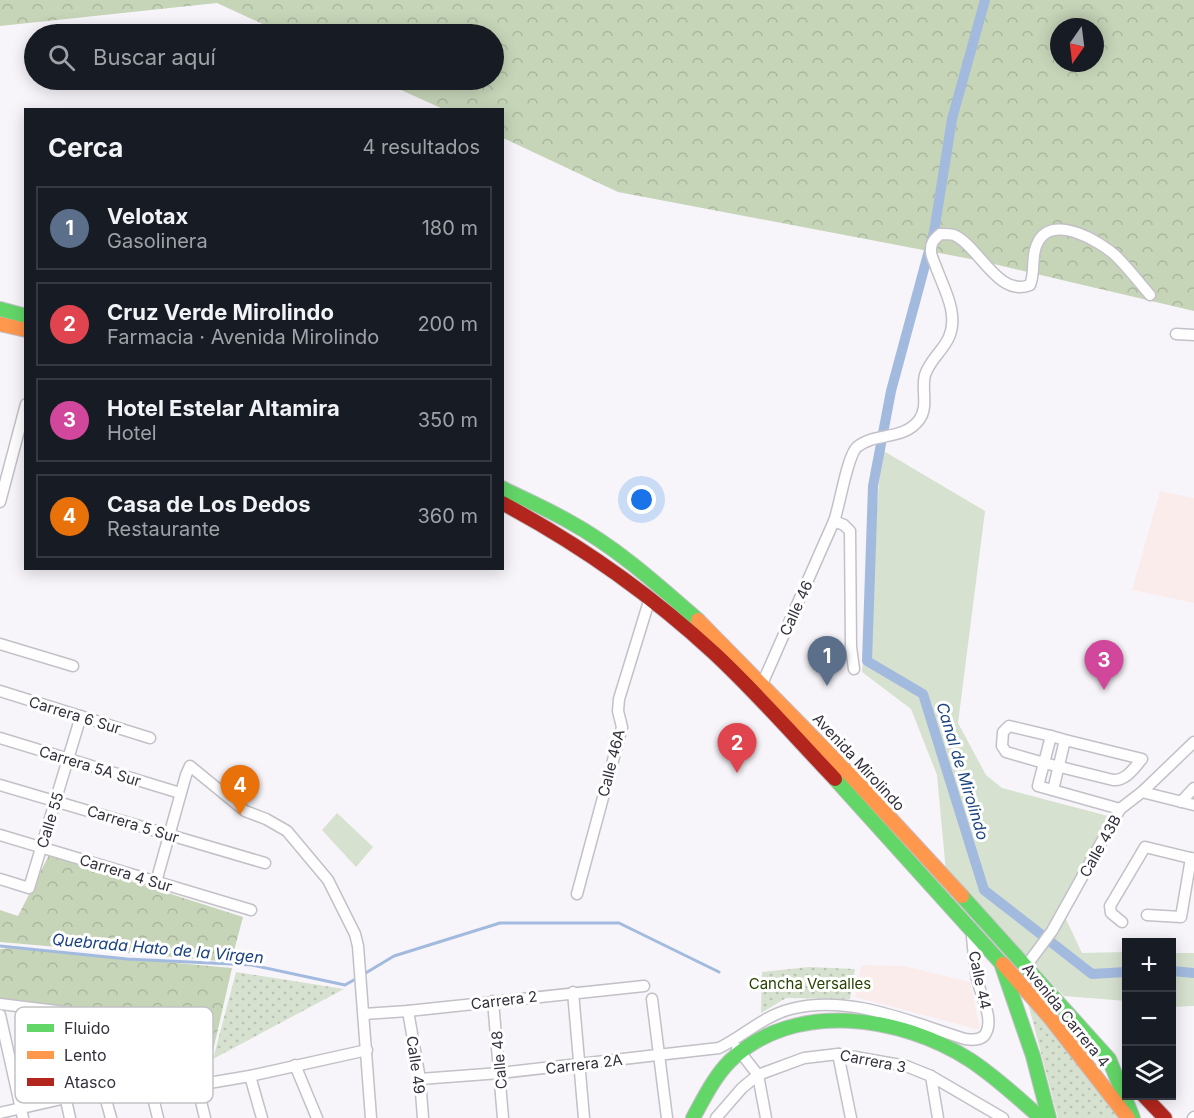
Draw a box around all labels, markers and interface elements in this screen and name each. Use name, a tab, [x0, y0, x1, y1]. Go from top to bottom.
north arrow	[1050, 18, 1104, 72]
search box	[24, 24, 504, 90]
icon: search	[45, 41, 78, 74]
text: Buscar aquí	[93, 44, 216, 70]
text: Cerca	[48, 132, 123, 163]
text: 4 resultados	[362, 135, 480, 159]
text: Velotax	[107, 203, 188, 229]
text: 1	[65, 216, 74, 240]
text: 180 m	[422, 216, 478, 240]
text: Gasolinera	[107, 229, 208, 253]
text: Cruz Verde Mirolindo	[107, 299, 334, 325]
text: 2	[63, 312, 76, 336]
text: 200 m	[417, 312, 478, 336]
text: Farmacia · Avenida Mirolindo	[107, 325, 379, 349]
text: Hotel Estelar Altamira	[107, 395, 340, 421]
text: 3	[63, 408, 76, 432]
text: 350 m	[418, 408, 478, 432]
text: Hotel	[107, 421, 157, 445]
your location	[627, 485, 656, 514]
text: Casa de Los Dedos	[107, 491, 311, 517]
text: 4	[63, 504, 76, 528]
text: 360 m	[417, 504, 478, 528]
text: Restaurante	[107, 517, 220, 541]
street label: Calle 46	[775, 577, 817, 639]
pin: 1	[808, 636, 846, 686]
pin: 3	[1084, 640, 1124, 690]
street label: Carrera 6 Sur	[27, 692, 124, 738]
water label: Canal de Mirolindo	[933, 700, 993, 842]
street label: Avenida Mirolindo	[809, 709, 909, 815]
pin: 2	[718, 724, 756, 773]
street label: Calle 46A	[593, 727, 629, 799]
street label: Carrera 5A Sur	[37, 741, 144, 791]
pin: 4	[220, 766, 260, 815]
street label: Calle 55	[32, 790, 68, 850]
street label: Carrera 5 Sur	[85, 801, 182, 847]
street label: Calle 43B	[1075, 811, 1125, 881]
street label: Carrera 4 Sur	[77, 850, 175, 896]
water label: Quebrada Hato de la Virgen	[51, 929, 265, 967]
map controls	[1122, 938, 1176, 1100]
button: +	[1122, 938, 1176, 992]
street label: Calle 44	[965, 949, 995, 1011]
street label: Avenida Carrera 4	[1018, 959, 1114, 1071]
park label: Cancha Versalles	[749, 974, 871, 993]
street label: Carrera 2	[470, 986, 538, 1014]
button: −	[1122, 992, 1176, 1046]
legend	[15, 1007, 213, 1103]
text: Fluido	[64, 1018, 110, 1038]
street label: Calle 48	[487, 1030, 511, 1090]
street label: Calle 49	[403, 1035, 429, 1095]
text: Lento	[64, 1045, 107, 1065]
street label: Carrera 3	[838, 1045, 908, 1077]
button: layers	[1122, 1046, 1176, 1100]
street label: Carrera 2A	[545, 1050, 623, 1078]
text: Atasco	[64, 1072, 116, 1092]

